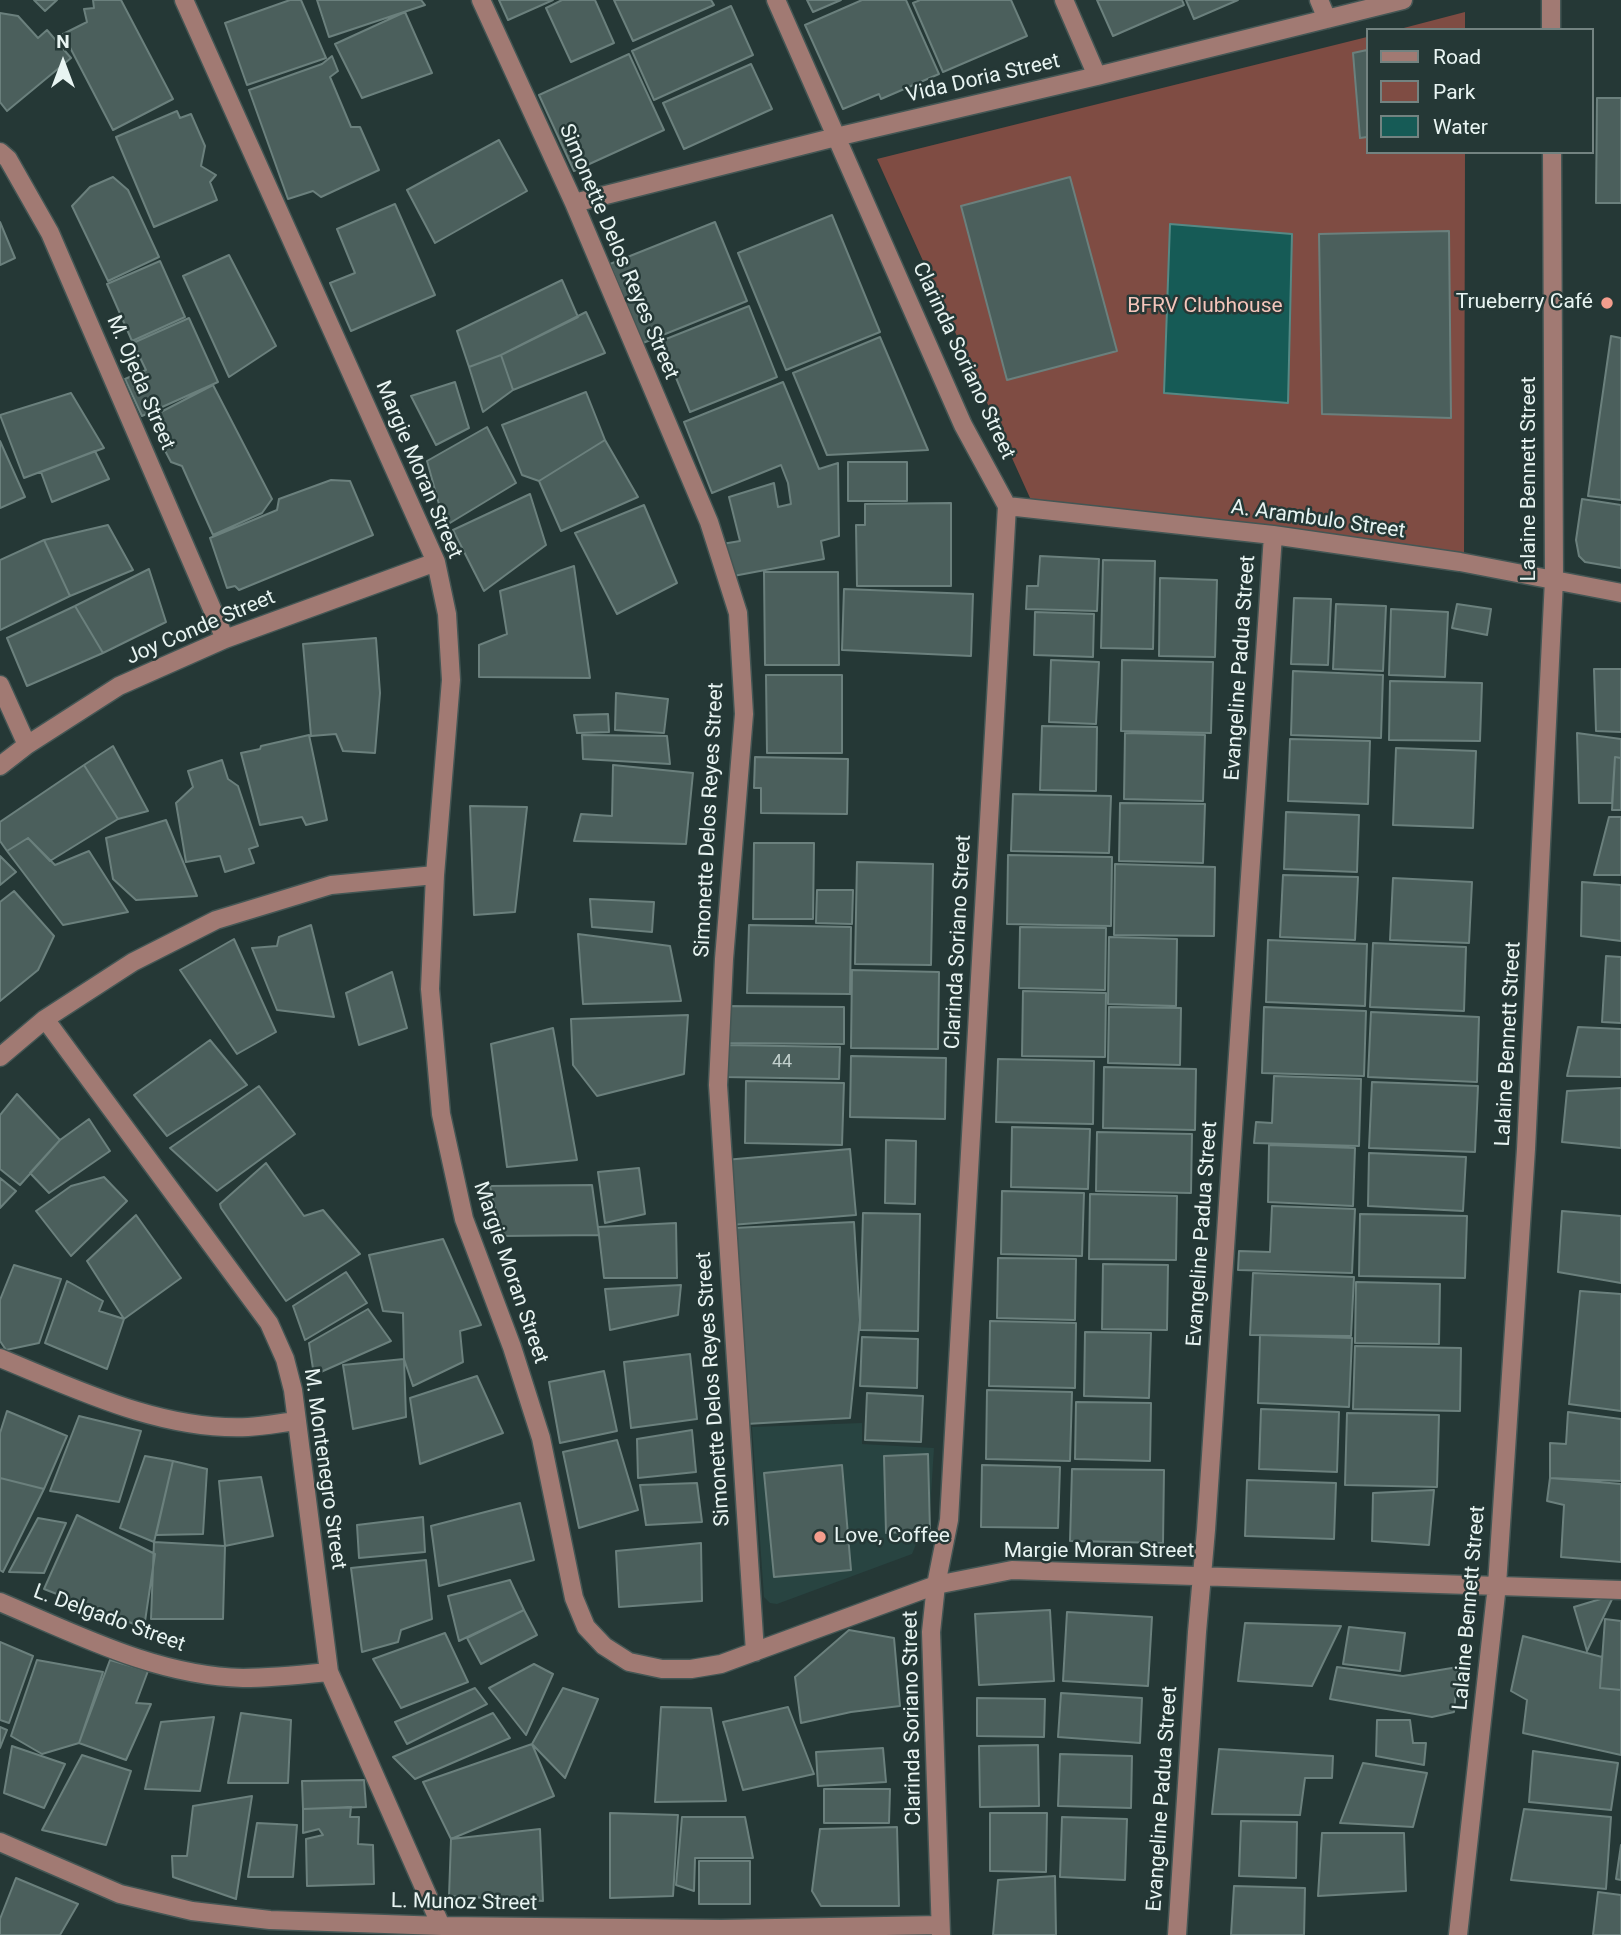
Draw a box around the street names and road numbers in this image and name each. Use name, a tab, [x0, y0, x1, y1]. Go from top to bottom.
street label: Vida Doria Street	[904, 49, 1062, 109]
street label: Simonette Delos Reyes Street	[553, 120, 683, 384]
street label: Clarinda Soriano Street	[906, 258, 1020, 464]
street label: M. Ojeda Street	[100, 312, 180, 454]
street label: Lalaine Bennett Street	[1517, 376, 1543, 582]
street label: Margie Moran Street	[369, 377, 467, 563]
street label: A. Arambulo Street	[1229, 495, 1407, 545]
street label: Evangeline Padua Street	[1221, 554, 1261, 782]
street label: Joy Conde Street	[123, 585, 279, 671]
street label: Simonette Delos Reyes Street	[690, 682, 730, 958]
street label: Clarinda Soriano Street	[941, 834, 977, 1050]
street label: Lalaine Bennett Street	[1491, 941, 1527, 1147]
street label: Evangeline Padua Street	[1183, 1120, 1223, 1348]
street label: Margie Moran Street	[467, 1179, 553, 1367]
street label: Simonette Delos Reyes Street	[692, 1251, 736, 1527]
street label: M. Montenegro Street	[297, 1367, 351, 1571]
street label: Lalaine Bennett Street	[1449, 1505, 1491, 1711]
street label: Margie Moran Street	[1004, 1539, 1194, 1565]
street label: L. Delgado Street	[30, 1580, 188, 1658]
street label: Clarinda Soriano Street	[899, 1610, 927, 1826]
street label: Evangeline Padua Street	[1143, 1685, 1183, 1913]
street label: L. Munoz Street	[391, 1889, 537, 1917]

